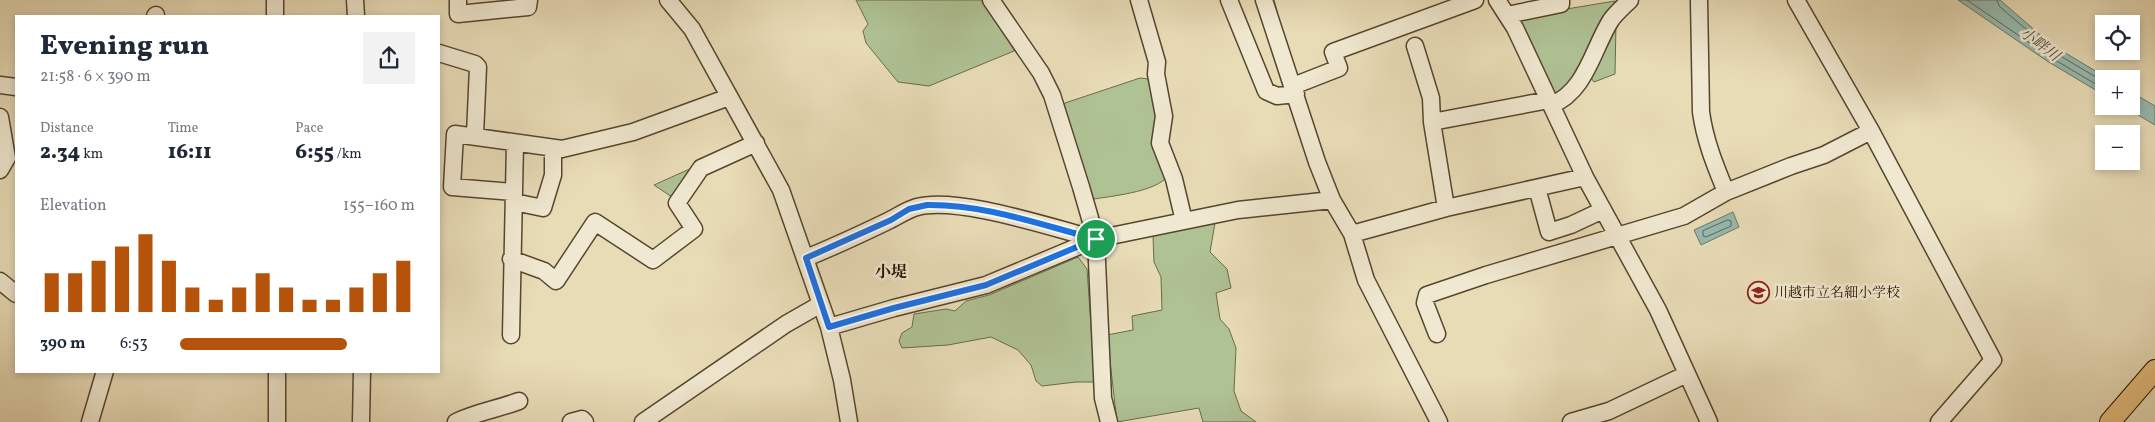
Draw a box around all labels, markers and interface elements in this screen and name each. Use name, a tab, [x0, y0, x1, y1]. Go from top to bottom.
map controls	[2095, 15, 2140, 170]
button: locate	[2095, 15, 2140, 60]
water label: 小畔川	[2015, 23, 2065, 68]
text: Evening run	[40, 27, 209, 66]
button: share	[363, 32, 415, 84]
text: 21:58 · 6 × 390 m	[40, 66, 151, 88]
button: +	[2095, 70, 2140, 115]
text: Distance	[40, 119, 94, 138]
text: Time	[168, 119, 198, 138]
text: Pace	[295, 119, 323, 138]
button: −	[2095, 125, 2140, 170]
text: 2.34	[40, 138, 80, 167]
text: 16:11	[168, 138, 212, 167]
text: 6:55	[295, 138, 334, 167]
text: km	[80, 145, 103, 164]
text: /km	[334, 145, 362, 164]
text: Elevation	[40, 195, 107, 217]
text: 155–160 m	[343, 195, 415, 217]
pin	[1075, 218, 1117, 260]
icon: arrive	[1082, 225, 1110, 253]
district label: 小堤	[875, 262, 907, 284]
school or university icon: 川越市立名細小学校	[1746, 280, 1770, 304]
place label: 川越市立名細小学校	[1774, 284, 1900, 303]
text: 390 m	[40, 333, 85, 355]
text: 6:53	[120, 333, 148, 355]

